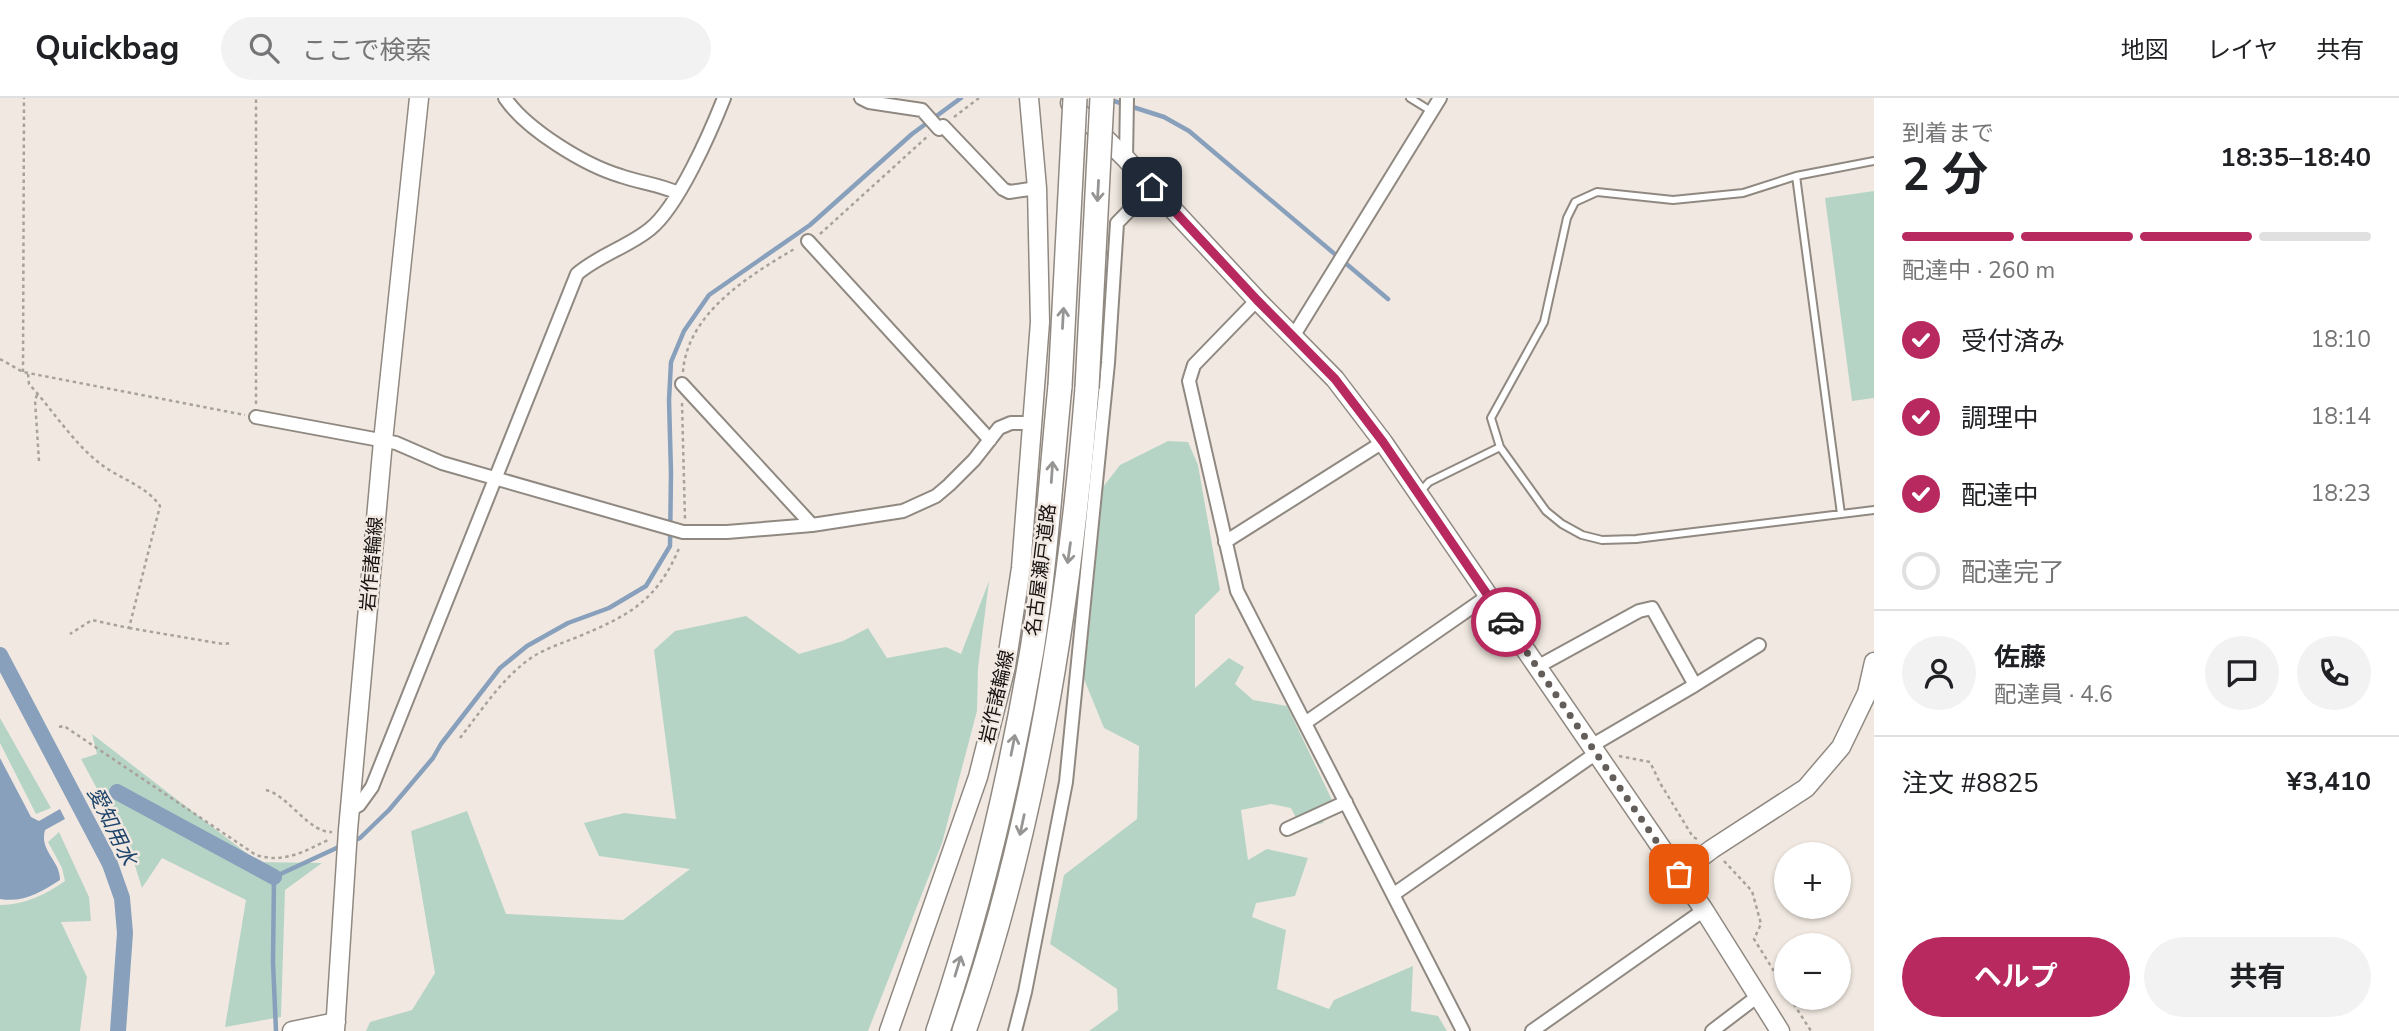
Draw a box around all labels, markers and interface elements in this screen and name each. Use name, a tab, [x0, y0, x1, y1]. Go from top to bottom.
search box	[221, 17, 711, 80]
text: Quickbag	[35, 26, 179, 71]
icon: search	[245, 29, 283, 67]
text: ここで検索	[301, 33, 432, 68]
text: 地図	[2121, 34, 2169, 66]
text: レイヤ	[2207, 34, 2278, 66]
text: 共有	[2316, 34, 2364, 66]
text: 到着まで	[1902, 118, 1994, 149]
text: 18:35–18:40	[2220, 140, 2371, 175]
text: 2 分	[1902, 143, 1988, 206]
pin	[1122, 157, 1182, 217]
icon: home	[1133, 168, 1171, 206]
one-way arrow	[1091, 179, 1104, 202]
text: 配達中 · 260 m	[1902, 255, 2055, 286]
one-way arrow	[1057, 306, 1070, 329]
icon: check	[1902, 321, 1940, 359]
text: 受付済み	[1961, 324, 2065, 359]
text: 18:10	[2311, 324, 2371, 355]
icon: check	[1902, 398, 1940, 436]
text: 調理中	[1961, 401, 2039, 436]
text: 18:14	[2311, 401, 2371, 432]
one-way arrow	[1046, 461, 1059, 484]
icon: check	[1902, 475, 1940, 513]
text: 配達中	[1961, 478, 2039, 513]
text: 18:23	[2311, 478, 2371, 509]
street label: 名古屋瀬戸道路	[1020, 502, 1062, 638]
street label: 岩作諸輪線	[355, 516, 389, 612]
one-way arrow	[1063, 541, 1076, 564]
text: 配達完了	[1961, 555, 2065, 590]
courier	[1471, 587, 1541, 657]
icon: car	[1487, 603, 1525, 641]
button: person	[1902, 636, 1976, 710]
button: chat	[2205, 636, 2279, 710]
button: phone	[2297, 636, 2371, 710]
text: 佐藤	[1994, 640, 2046, 675]
street label: 岩作諸輪線	[974, 648, 1020, 746]
text: 配達員 · 4.6	[1994, 679, 2113, 710]
one-way arrow	[1007, 734, 1021, 757]
text: ¥3,410	[2287, 764, 2371, 799]
text: 注文 #8825	[1902, 766, 2039, 801]
water label: 愛知用水	[81, 782, 144, 872]
one-way arrow	[1014, 813, 1028, 836]
map controls	[1774, 842, 1851, 1010]
button: +	[1774, 842, 1851, 919]
pin	[1649, 844, 1709, 904]
icon: bag	[1660, 855, 1698, 893]
button: −	[1774, 933, 1851, 1010]
button: ヘルプ	[1902, 937, 2130, 1017]
button: 共有	[2144, 937, 2371, 1017]
one-way arrow	[952, 955, 965, 977]

